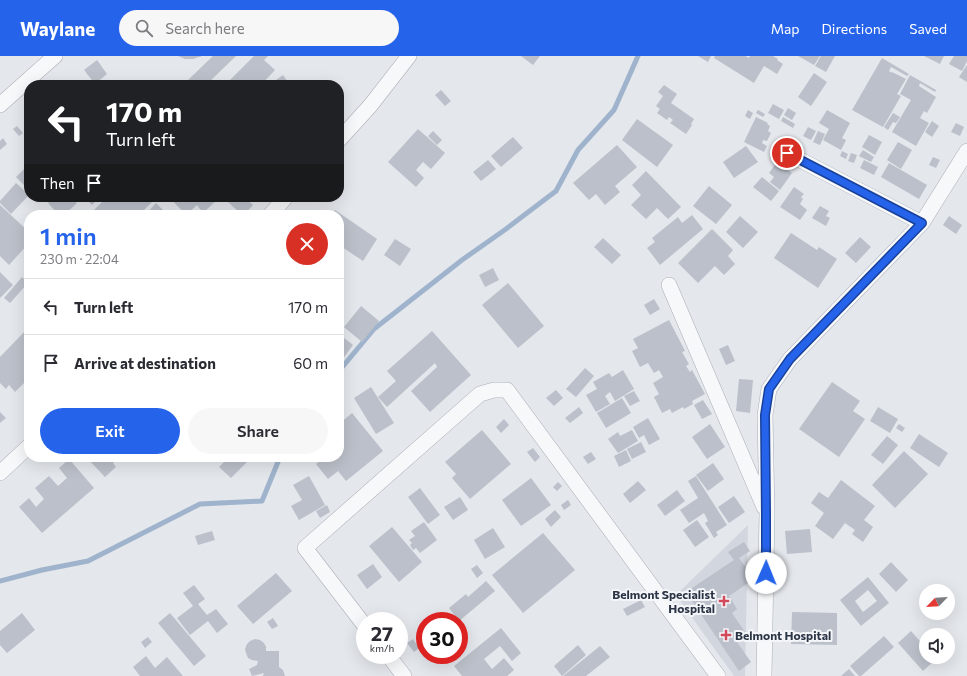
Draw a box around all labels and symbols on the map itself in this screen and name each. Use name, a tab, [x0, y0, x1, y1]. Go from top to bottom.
pin	[770, 136, 804, 170]
position arrow	[745, 552, 787, 594]
north arrow	[919, 584, 955, 620]
place label: Belmont Specialist Hospital	[612, 587, 715, 615]
marker: Belmont Specialist Hospital	[718, 595, 730, 607]
speed limit sign: 30	[416, 612, 468, 664]
place label: Belmont Hospital	[735, 628, 831, 642]
marker: Belmont Hospital	[720, 629, 732, 641]

